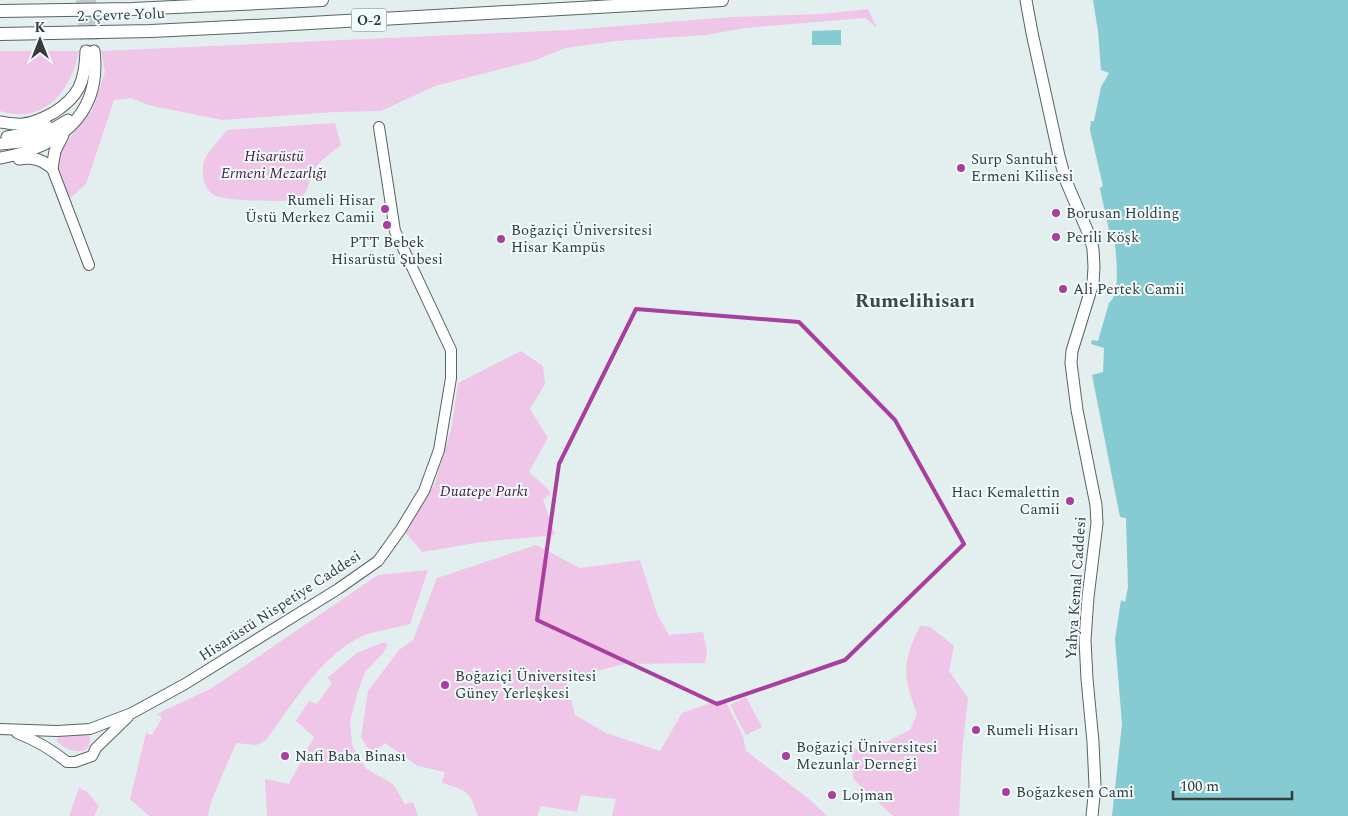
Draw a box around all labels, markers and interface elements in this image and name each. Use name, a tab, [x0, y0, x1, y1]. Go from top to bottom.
street label: 2. Çevre Yolu	[77, 2, 165, 28]
road number: O-2	[352, 8, 386, 32]
north arrow	[15, 15, 65, 65]
text: K	[35, 17, 46, 38]
park label: Hisarüstü Ermeni Mezarlığı	[221, 145, 327, 185]
place label: Surp Santuht Ermeni Kilisesi	[971, 148, 1073, 188]
marker: Surp Santuht Ermeni Kilisesi	[955, 162, 967, 174]
place label: Rumeli Hisar Üstü Merkez Camii	[245, 189, 375, 229]
place label: Borusan Holding	[1066, 202, 1179, 225]
marker: Rumeli Hisar Üstü Merkez Camii	[379, 203, 391, 215]
marker: Borusan Holding	[1050, 207, 1062, 219]
marker: PTT Bebek Hisarüstü Şubesi	[381, 219, 393, 231]
place label: Boğaziçi Üniversitesi Hisar Kampüs	[511, 219, 652, 259]
place label: Perili Köşk	[1066, 226, 1139, 249]
place label: PTT Bebek Hisarüstü Şubesi	[331, 231, 443, 271]
marker: Perili Köşk	[1050, 231, 1062, 243]
marker: Boğaziçi Üniversitesi Hisar Kampüs	[495, 233, 507, 245]
place label: Ali Pertek Camii	[1073, 278, 1185, 301]
marker: Ali Pertek Camii	[1057, 283, 1069, 295]
district label: Rumelihisarı	[855, 286, 975, 316]
park label: Duatepe Parkı	[440, 480, 528, 503]
place label: Hacı Kemalettin Camii	[951, 481, 1060, 521]
marker: Hacı Kemalettin Camii	[1064, 495, 1076, 507]
street label: Yahya Kemal Caddesi	[1060, 516, 1092, 660]
street label: Hisarüstü Nispetiye Caddesi	[194, 545, 366, 667]
place label: Boğaziçi Üniversitesi Güney Yerleşkesi	[455, 665, 596, 705]
marker: Boğaziçi Üniversitesi Güney Yerleşkesi	[439, 679, 451, 691]
place label: Rumeli Hisarı	[986, 719, 1079, 742]
marker: Rumeli Hisarı	[970, 724, 982, 736]
place label: Boğaziçi Üniversitesi Mezunlar Derneği	[796, 736, 937, 776]
place label: Nafi Baba Binası	[295, 745, 406, 768]
marker: Nafi Baba Binası	[279, 750, 291, 762]
marker: Boğaziçi Üniversitesi Mezunlar Derneği	[780, 750, 792, 762]
scale bar	[1173, 768, 1292, 800]
text: 100 m	[1180, 775, 1219, 798]
place label: Boğazkesen Cami	[1016, 781, 1134, 804]
place label: Lojman	[842, 784, 893, 807]
marker: Boğazkesen Cami	[1000, 786, 1012, 798]
marker: Lojman	[826, 789, 838, 801]

